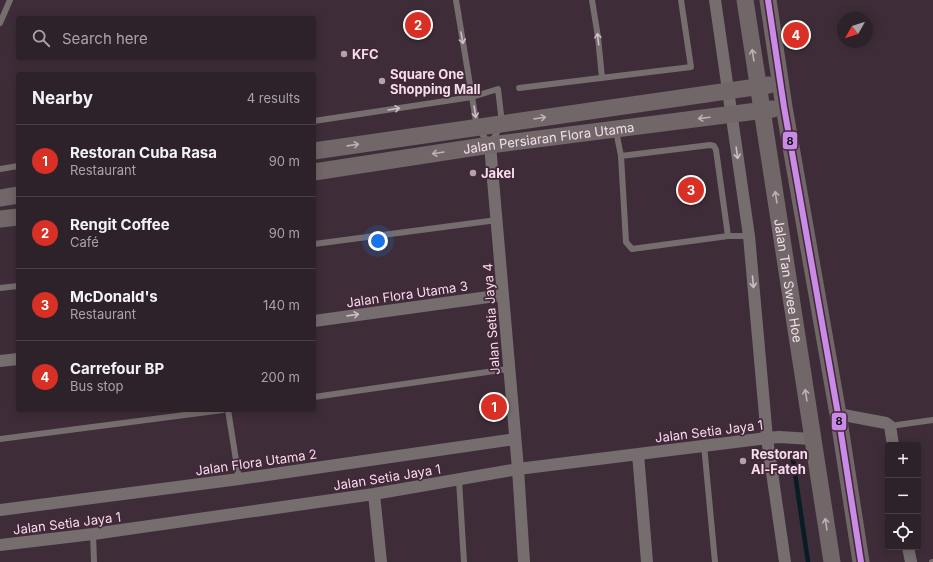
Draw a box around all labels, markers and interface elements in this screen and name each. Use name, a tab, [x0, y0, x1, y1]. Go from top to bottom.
pin: 2	[405, 10, 431, 40]
north arrow	[837, 12, 873, 48]
search box	[16, 16, 316, 60]
pin: 4	[783, 20, 809, 50]
icon: search	[30, 27, 52, 49]
text: Search here	[62, 29, 148, 48]
one-way arrow	[458, 32, 466, 45]
one-way arrow	[594, 33, 602, 46]
place label: KFC	[352, 46, 379, 62]
marker: KFC	[339, 49, 349, 59]
one-way arrow	[749, 49, 757, 62]
place label: Square One Shopping Mall	[390, 66, 481, 97]
marker: Square One Shopping Mall	[377, 76, 387, 86]
text: Nearby	[32, 88, 93, 108]
text: 4 results	[247, 90, 300, 106]
one-way arrow	[387, 105, 400, 113]
one-way arrow	[471, 105, 479, 118]
one-way arrow	[533, 114, 546, 122]
one-way arrow	[698, 114, 711, 122]
street label: Jalan Persiaran Flora Utama	[462, 119, 635, 157]
line badge: 8	[782, 131, 798, 150]
text: 8	[786, 134, 794, 148]
one-way arrow	[346, 141, 359, 149]
text: Restoran Cuba Rasa	[70, 143, 217, 162]
one-way arrow	[733, 146, 741, 159]
one-way arrow	[431, 149, 444, 157]
text: 1	[42, 153, 48, 169]
text: 90 m	[269, 153, 300, 169]
text: Restaurant	[70, 162, 136, 178]
place label: Jakel	[481, 165, 515, 181]
marker: Jakel	[468, 168, 478, 178]
pin: 3	[678, 175, 704, 205]
one-way arrow	[772, 191, 780, 204]
text: Rengit Coffee	[70, 215, 170, 234]
street label: Jalan Tan Swee Hoe	[771, 218, 806, 344]
text: 2	[41, 225, 49, 241]
text: 90 m	[269, 225, 300, 241]
your location	[368, 231, 388, 251]
text: Café	[70, 234, 99, 250]
street label: Jalan Setia Jaya 4	[479, 263, 503, 375]
one-way arrow	[749, 275, 756, 288]
street label: Jalan Flora Utama 3	[345, 278, 469, 310]
text: McDonald's	[70, 287, 158, 306]
text: 3	[41, 297, 49, 313]
text: 140 m	[263, 297, 300, 313]
text: Restaurant	[70, 306, 136, 322]
one-way arrow	[346, 312, 359, 319]
text: Carrefour BP	[70, 359, 164, 378]
text: 4	[41, 369, 49, 385]
text: 200 m	[261, 369, 300, 385]
text: Bus stop	[70, 378, 123, 394]
one-way arrow	[802, 389, 810, 402]
pin: 1	[481, 392, 507, 422]
line badge: 8	[831, 412, 847, 431]
text: 8	[835, 414, 843, 428]
street label: Jalan Setia Jaya 1	[654, 416, 764, 446]
map controls	[885, 442, 921, 550]
button: +	[885, 442, 921, 478]
street label: Jalan Flora Utama 2	[194, 446, 318, 478]
place label: Restoran Al-Fateh	[751, 446, 808, 477]
marker: Restoran Al-Fateh	[738, 456, 748, 466]
street label: Jalan Setia Jaya 1	[332, 461, 442, 493]
button: −	[885, 478, 921, 514]
street label: Jalan Setia Jaya 1	[12, 508, 122, 538]
button: locate	[885, 514, 921, 550]
one-way arrow	[822, 517, 830, 530]

